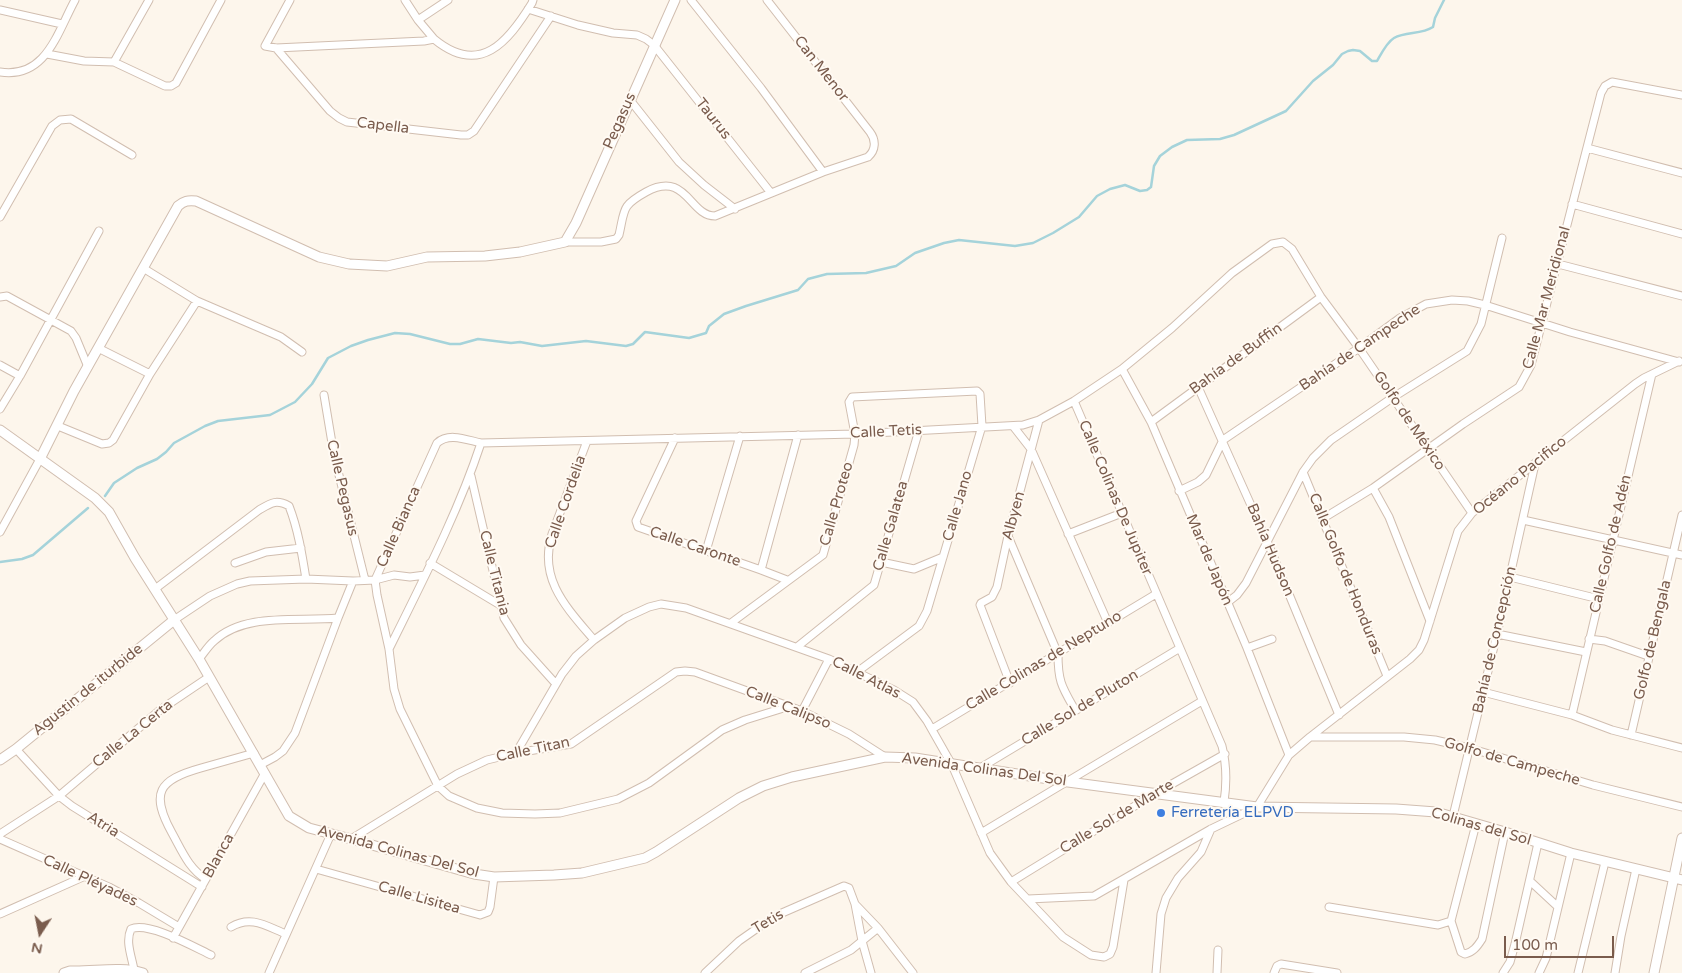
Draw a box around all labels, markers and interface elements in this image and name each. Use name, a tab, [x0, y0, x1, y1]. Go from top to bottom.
street label: Can Menor	[790, 32, 852, 106]
street label: Pegasus	[600, 90, 640, 152]
street label: Taurus	[691, 95, 735, 143]
street label: Capella	[356, 114, 410, 138]
street label: Calle Mar Meridional	[1519, 225, 1575, 371]
street label: Bahía de Campeche	[1296, 301, 1424, 395]
street label: Bahía de Buffin	[1186, 319, 1286, 399]
street label: Golfo de México	[1369, 368, 1449, 474]
street label: Calle Colinas De Jupiter	[1074, 418, 1156, 578]
street label: Calle Tetis	[850, 421, 922, 443]
street label: Océano Pacifico	[1470, 433, 1570, 519]
street label: Calle Pegasus	[322, 438, 362, 538]
street label: Calle Cordelia	[542, 453, 590, 551]
street label: Calle Proteo	[816, 460, 858, 548]
street label: Calle Jano	[939, 469, 977, 543]
street label: Calle Golfo de Adén	[1586, 473, 1636, 615]
street label: Calle Galatea	[870, 479, 912, 573]
street label: Calle Bianca	[373, 484, 425, 570]
street label: Albyen	[999, 490, 1029, 542]
street label: Calle Golfo de Honduras	[1304, 491, 1386, 657]
street label: Bahía Hudson	[1242, 501, 1298, 599]
street label: Mar de Japón	[1182, 512, 1236, 608]
street label: Calle Caronte	[647, 523, 743, 571]
street label: Calle Titania	[475, 529, 513, 617]
street label: Bahía de Concepción	[1469, 565, 1521, 715]
street label: Golfo de Bengala	[1630, 578, 1676, 702]
street label: Calle Colinas de Neptuno	[963, 607, 1125, 715]
street label: Agustin de iturbide	[29, 640, 147, 740]
street label: Calle Atlas	[829, 653, 903, 703]
street label: Calle Sol de Pluton	[1018, 666, 1142, 750]
street label: Calle Calipso	[743, 683, 833, 733]
street label: Calle La Certa	[89, 696, 177, 772]
street label: Calle Titan	[495, 733, 571, 767]
street label: Golfo de Campeche	[1442, 734, 1582, 790]
street label: Avenida Colinas Del Sol	[900, 750, 1068, 790]
street label: Calle Sol de Marte	[1057, 776, 1177, 858]
place label: Ferretería ELPVD	[1171, 804, 1294, 822]
street label: Colinas del Sol	[1429, 804, 1533, 850]
marker: Ferretería ELPVD	[1155, 807, 1167, 819]
street label: Atria	[84, 808, 122, 842]
street label: Avenida Colinas Del Sol	[315, 822, 481, 882]
street label: Blanca	[199, 831, 239, 881]
street label: Calle Pléyades	[40, 851, 140, 911]
street label: Calle Lisitea	[376, 878, 462, 918]
street label: Tetis	[749, 906, 787, 938]
north arrow	[15, 908, 65, 958]
scale bar	[1507, 926, 1617, 958]
text: 100 m	[1512, 936, 1558, 954]
text: N	[30, 939, 44, 958]

